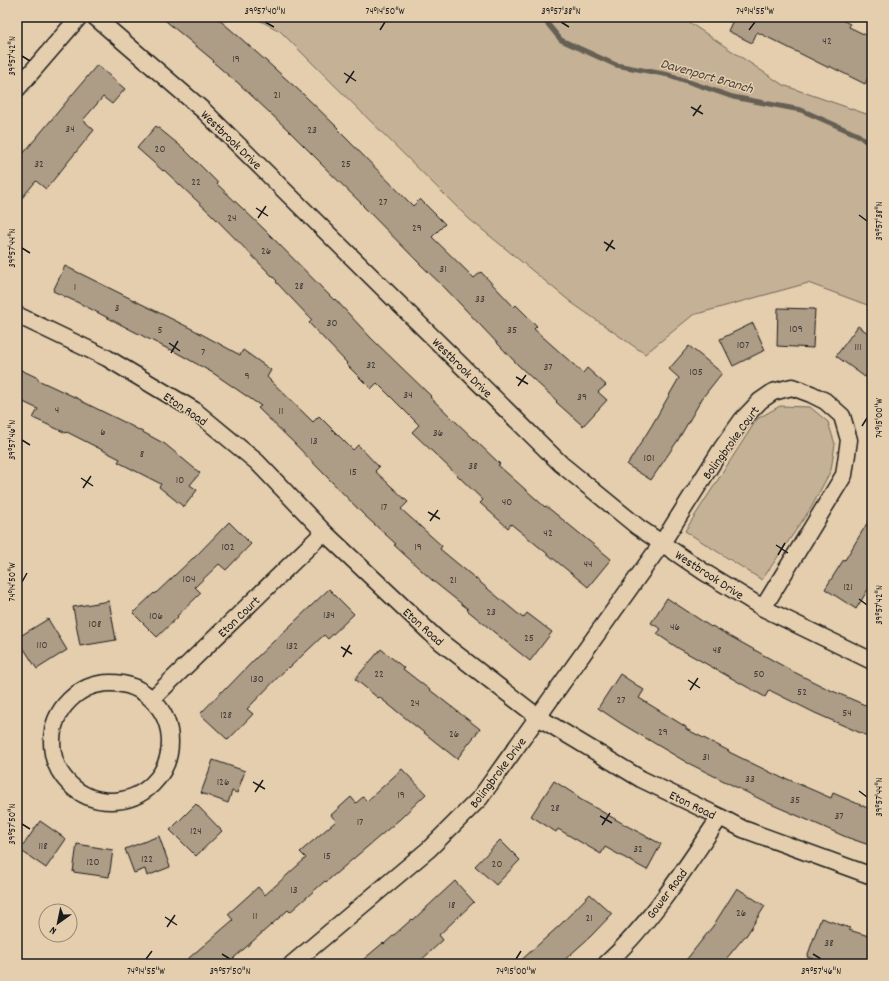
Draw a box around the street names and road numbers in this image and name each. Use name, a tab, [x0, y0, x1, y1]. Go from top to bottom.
street label: Westbrook Drive	[195, 107, 265, 175]
street label: Westbrook Drive	[427, 334, 496, 404]
street label: Eton Road	[159, 388, 211, 432]
street label: Bolingbroke Court	[699, 403, 765, 484]
street label: Westbrook Drive	[670, 547, 747, 606]
street label: Eton Court	[214, 592, 266, 643]
street label: Eton Road	[397, 604, 447, 652]
street label: Bolingbroke Drive	[466, 734, 532, 813]
street label: Eton Road	[665, 787, 718, 826]
street label: Gower Road	[643, 865, 693, 924]

